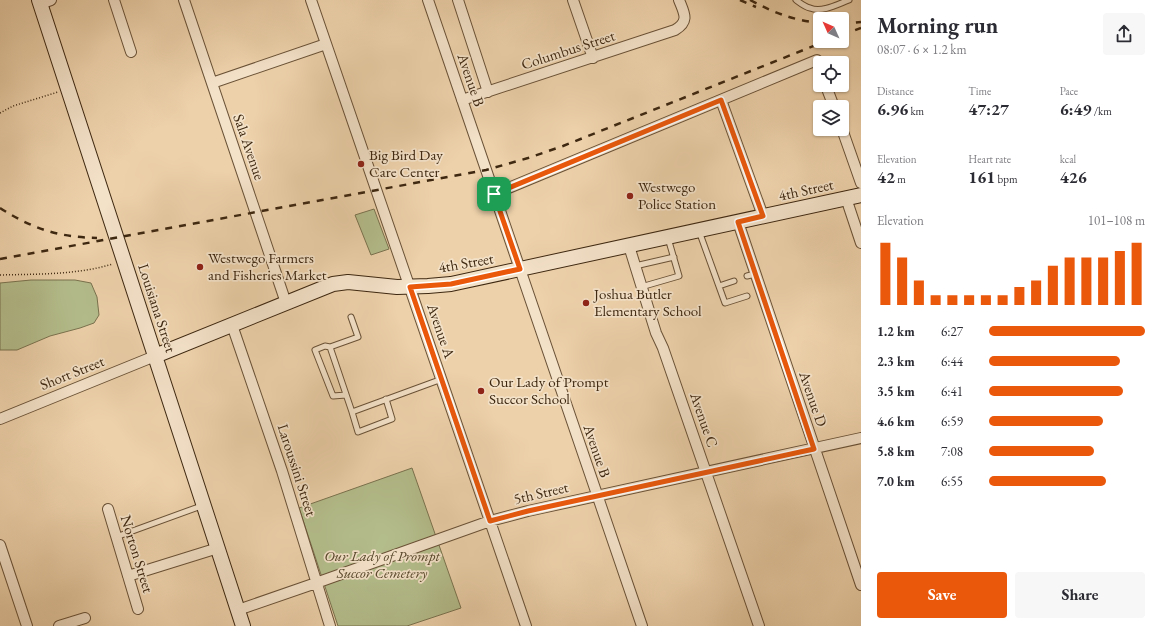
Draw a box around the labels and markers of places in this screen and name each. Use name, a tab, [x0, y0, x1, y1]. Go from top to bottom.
place label: Big Bird Day Care Center	[369, 145, 443, 181]
marker: Big Bird Day Care Center	[356, 159, 366, 169]
pin	[477, 177, 511, 211]
place label: Westwego Police Station	[638, 177, 716, 213]
marker: Westwego Police Station	[625, 191, 635, 201]
place label: Westwego Farmers and Fisheries Market	[208, 248, 327, 284]
marker: Westwego Farmers and Fisheries Market	[195, 262, 205, 272]
place label: Joshua Butler Elementary School	[592, 284, 702, 320]
marker: Joshua Butler Elementary School	[581, 298, 591, 308]
place label: Our Lady of Prompt Succor School	[489, 372, 609, 408]
marker: Our Lady of Prompt Succor School	[476, 386, 486, 396]

